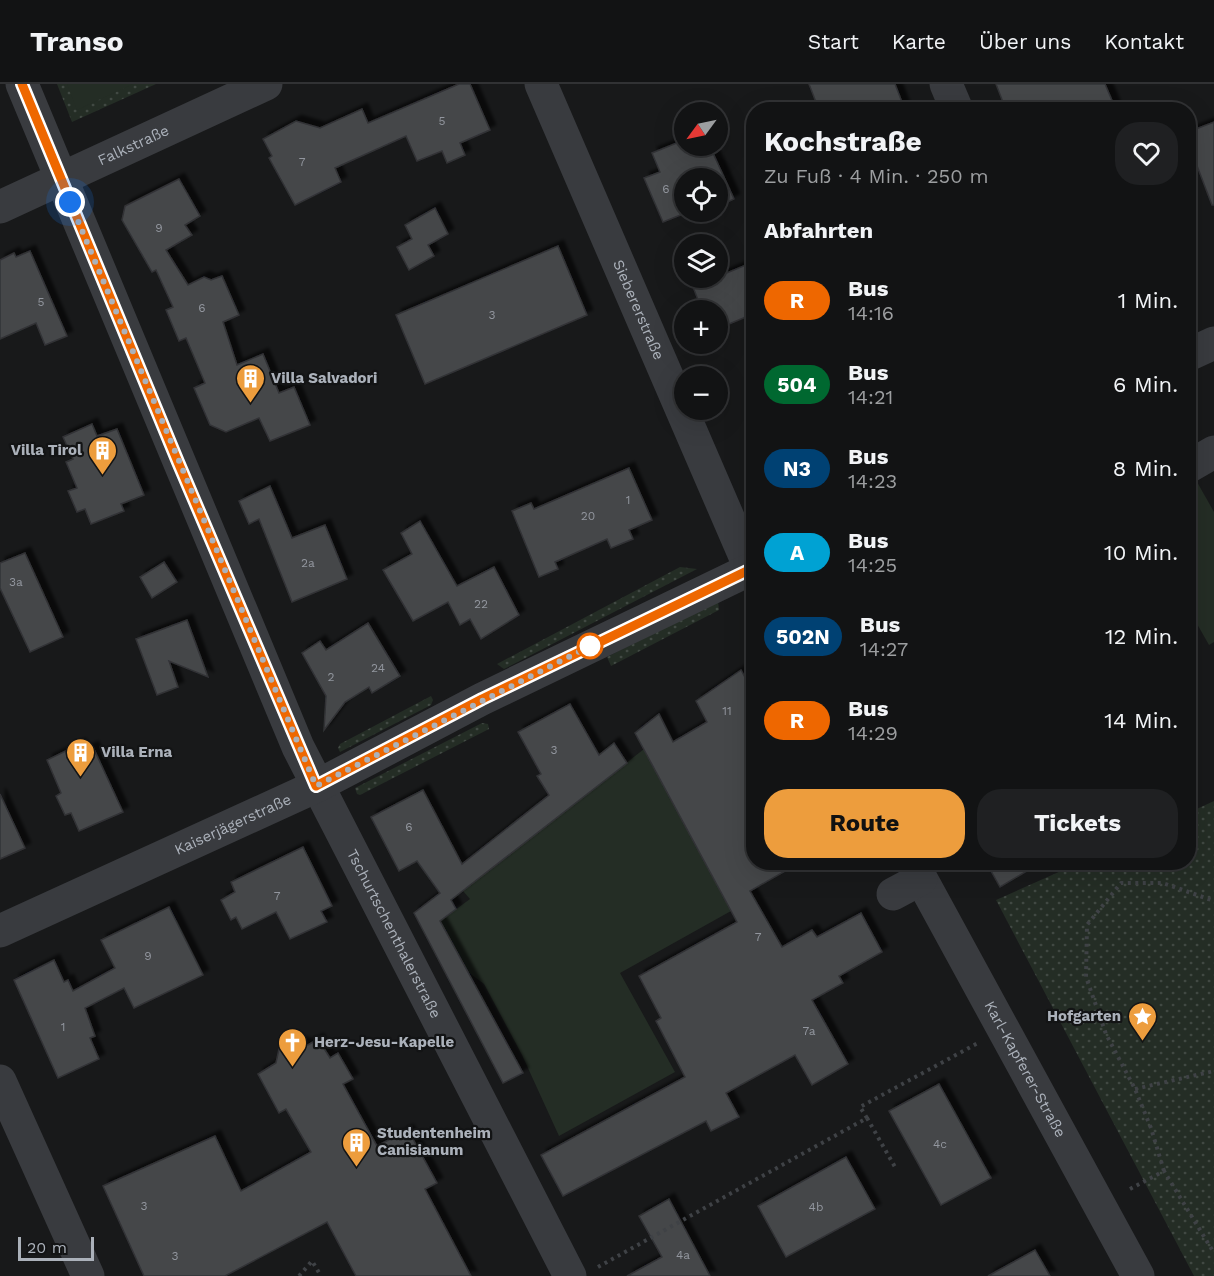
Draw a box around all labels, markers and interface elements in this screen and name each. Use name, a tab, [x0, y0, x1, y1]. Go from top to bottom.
text: Transo	[30, 25, 124, 58]
text: Start	[808, 29, 859, 54]
text: Karte	[892, 29, 946, 54]
text: Über uns	[979, 29, 1071, 54]
text: Kontakt	[1104, 29, 1184, 54]
north arrow	[674, 102, 728, 156]
map controls	[674, 102, 728, 420]
house number: 5	[439, 114, 446, 128]
street label: Falkstraße	[95, 121, 172, 169]
button: heart	[1115, 122, 1178, 185]
text: Kochstraße	[764, 125, 922, 158]
house number: 7	[299, 155, 306, 169]
text: Zu Fuß · 4 Min. · 250 m	[764, 164, 989, 188]
button: locate	[674, 168, 728, 222]
house number: 6	[662, 182, 670, 196]
your location	[55, 187, 85, 217]
text: Abfahrten	[764, 218, 873, 243]
house number: 9	[155, 221, 163, 235]
button: layers	[674, 234, 728, 288]
street label: Siebererstraße	[609, 257, 668, 363]
text: Bus	[848, 276, 888, 301]
text: R	[790, 288, 804, 313]
text: 1 Min.	[1118, 288, 1178, 313]
house number: 5	[38, 295, 45, 309]
button: +	[674, 300, 728, 354]
house number: 6	[198, 301, 206, 315]
text: 14:16	[848, 301, 894, 325]
house number: 3	[489, 308, 496, 322]
text: Bus	[848, 360, 888, 385]
building icon: Villa Salvadori	[234, 362, 266, 404]
button: −	[674, 366, 728, 420]
place label: Villa Salvadori	[271, 369, 377, 387]
text: 504	[777, 372, 817, 397]
text: 6 Min.	[1113, 372, 1178, 397]
text: 14:21	[848, 385, 893, 409]
building icon: Villa Tirol	[87, 434, 119, 476]
place label: Villa Tirol	[11, 441, 82, 459]
text: Bus	[848, 444, 888, 469]
text: N3	[783, 456, 811, 481]
text: 8 Min.	[1113, 456, 1178, 481]
text: 14:23	[848, 469, 897, 493]
house number: 1	[626, 493, 630, 507]
house number: 20	[581, 509, 595, 523]
text: Bus	[848, 528, 888, 553]
text: A	[790, 540, 804, 565]
text: 10 Min.	[1104, 540, 1178, 565]
text: 14:25	[848, 553, 897, 577]
house number: 2a	[301, 556, 315, 570]
house number: 3a	[9, 575, 23, 589]
house number: 22	[474, 597, 488, 611]
text: Bus	[860, 612, 900, 637]
text: 502N	[776, 624, 830, 649]
text: 12 Min.	[1105, 624, 1178, 649]
unlabelled marker	[577, 633, 603, 659]
text: 14:27	[860, 637, 908, 661]
house number: 24	[371, 661, 385, 675]
house number: 2	[328, 670, 335, 684]
text: Bus	[848, 696, 888, 721]
house number: 11	[722, 704, 732, 718]
text: R	[790, 708, 804, 733]
text: 14 Min.	[1104, 708, 1178, 733]
text: 14:29	[848, 721, 898, 745]
building icon: Villa Erna	[64, 736, 96, 778]
place label: Villa Erna	[101, 743, 173, 761]
house number: 3	[551, 743, 558, 757]
button: Route	[764, 789, 965, 858]
button: Tickets	[977, 789, 1178, 858]
street label: Kaiserjägerstraße	[172, 790, 294, 859]
house number: 6	[405, 820, 413, 834]
street label: Tschurtschenthalerstraße	[343, 846, 445, 1021]
house number: 7	[274, 889, 281, 903]
house number: 7	[755, 930, 762, 944]
house number: 9	[144, 949, 152, 963]
street label: Karl-Kapferer-Straße	[981, 998, 1070, 1141]
place icon: Hofgarten	[1126, 1000, 1158, 1042]
place label: Hofgarten	[1047, 1007, 1121, 1025]
house number: 1	[61, 1020, 65, 1034]
house number: 7a	[802, 1024, 816, 1038]
church icon: Herz-Jesu-Kapelle	[277, 1026, 309, 1068]
place label: Herz-Jesu-Kapelle	[314, 1033, 454, 1051]
place label: Studentenheim Canisianum	[377, 1124, 491, 1159]
building icon: Studentenheim Canisianum	[340, 1126, 372, 1168]
house number: 4c	[933, 1137, 947, 1151]
house number: 3	[141, 1199, 148, 1213]
house number: 4b	[809, 1200, 823, 1214]
scale bar	[18, 1234, 94, 1262]
text: 20 m	[27, 1238, 67, 1257]
house number: 4a	[676, 1248, 690, 1262]
house number: 3	[172, 1249, 179, 1263]

